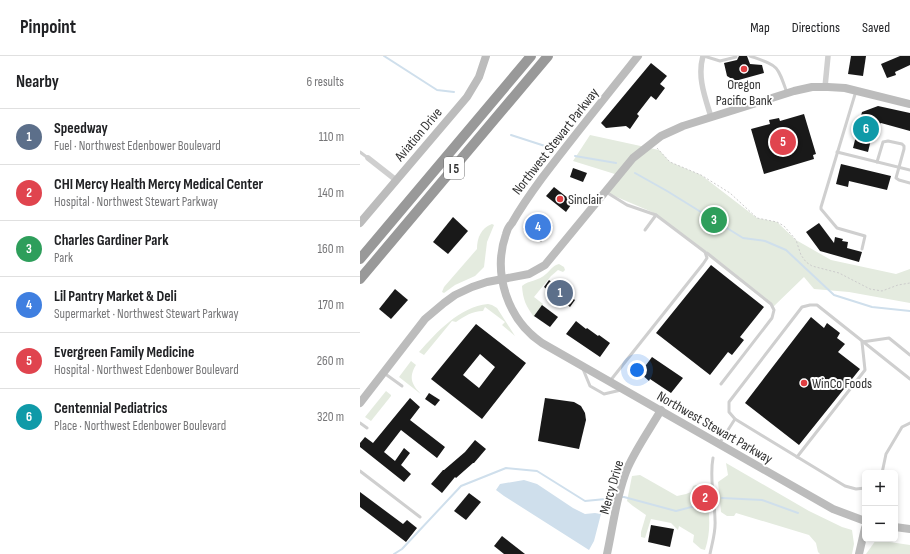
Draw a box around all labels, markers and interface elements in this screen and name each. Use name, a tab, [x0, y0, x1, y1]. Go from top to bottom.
text: Pinpoint	[20, 16, 76, 39]
text: Map	[750, 19, 770, 36]
text: Directions	[792, 19, 840, 36]
text: Saved	[862, 19, 890, 36]
marker: Oregon Pacific Bank	[739, 64, 749, 74]
text: Nearby	[16, 72, 59, 92]
text: 6 results	[306, 74, 344, 90]
place label: Oregon Pacific Bank	[716, 76, 773, 109]
street label: Northwest Stewart Parkway	[508, 84, 603, 198]
street label: Aviation Drive	[390, 104, 446, 165]
pin: 6	[853, 114, 879, 144]
text: Speedway	[54, 119, 108, 138]
pin: 5	[770, 127, 796, 157]
text: 1	[26, 129, 32, 145]
text: 110 m	[319, 129, 344, 145]
text: Fuel · Northwest Edenbower Boulevard	[54, 138, 221, 154]
road number: I 5	[444, 157, 464, 179]
text: CHI Mercy Health Mercy Medical Center	[54, 175, 263, 194]
text: 2	[26, 185, 32, 201]
text: 140 m	[318, 185, 344, 201]
place label: Sinclair	[568, 191, 603, 208]
text: Hospital · Northwest Stewart Parkway	[54, 194, 218, 210]
marker: Sinclair	[555, 194, 565, 204]
pin: 3	[701, 205, 727, 235]
pin: 4	[525, 212, 551, 242]
text: Charles Gardiner Park	[54, 231, 168, 250]
text: 3	[26, 241, 32, 257]
text: 160 m	[318, 241, 344, 257]
text: Park	[54, 250, 73, 266]
pin: 1	[547, 278, 573, 308]
text: Lil Pantry Market & Deli	[54, 287, 177, 306]
text: 4	[26, 297, 32, 313]
text: 170 m	[318, 297, 344, 313]
text: Supermarket · Northwest Stewart Parkway	[54, 306, 238, 322]
text: Evergreen Family Medicine	[54, 343, 194, 362]
text: 5	[26, 353, 32, 369]
text: 260 m	[317, 353, 344, 369]
your location	[627, 360, 647, 380]
text: Hospital · Northwest Edenbower Boulevard	[54, 362, 239, 378]
place label: WinCo Foods	[812, 375, 872, 392]
marker: WinCo Foods	[799, 378, 809, 388]
street label: Northwest Stewart Parkway	[654, 387, 776, 468]
text: Centennial Pediatrics	[54, 399, 168, 418]
text: 6	[26, 409, 32, 425]
text: 320 m	[317, 409, 344, 425]
text: Place · Northwest Edenbower Boulevard	[54, 418, 226, 434]
street label: Mercy Drive	[596, 458, 627, 516]
map controls	[862, 470, 898, 542]
button: +	[862, 470, 898, 506]
pin: 2	[692, 483, 718, 513]
button: −	[862, 506, 898, 542]

